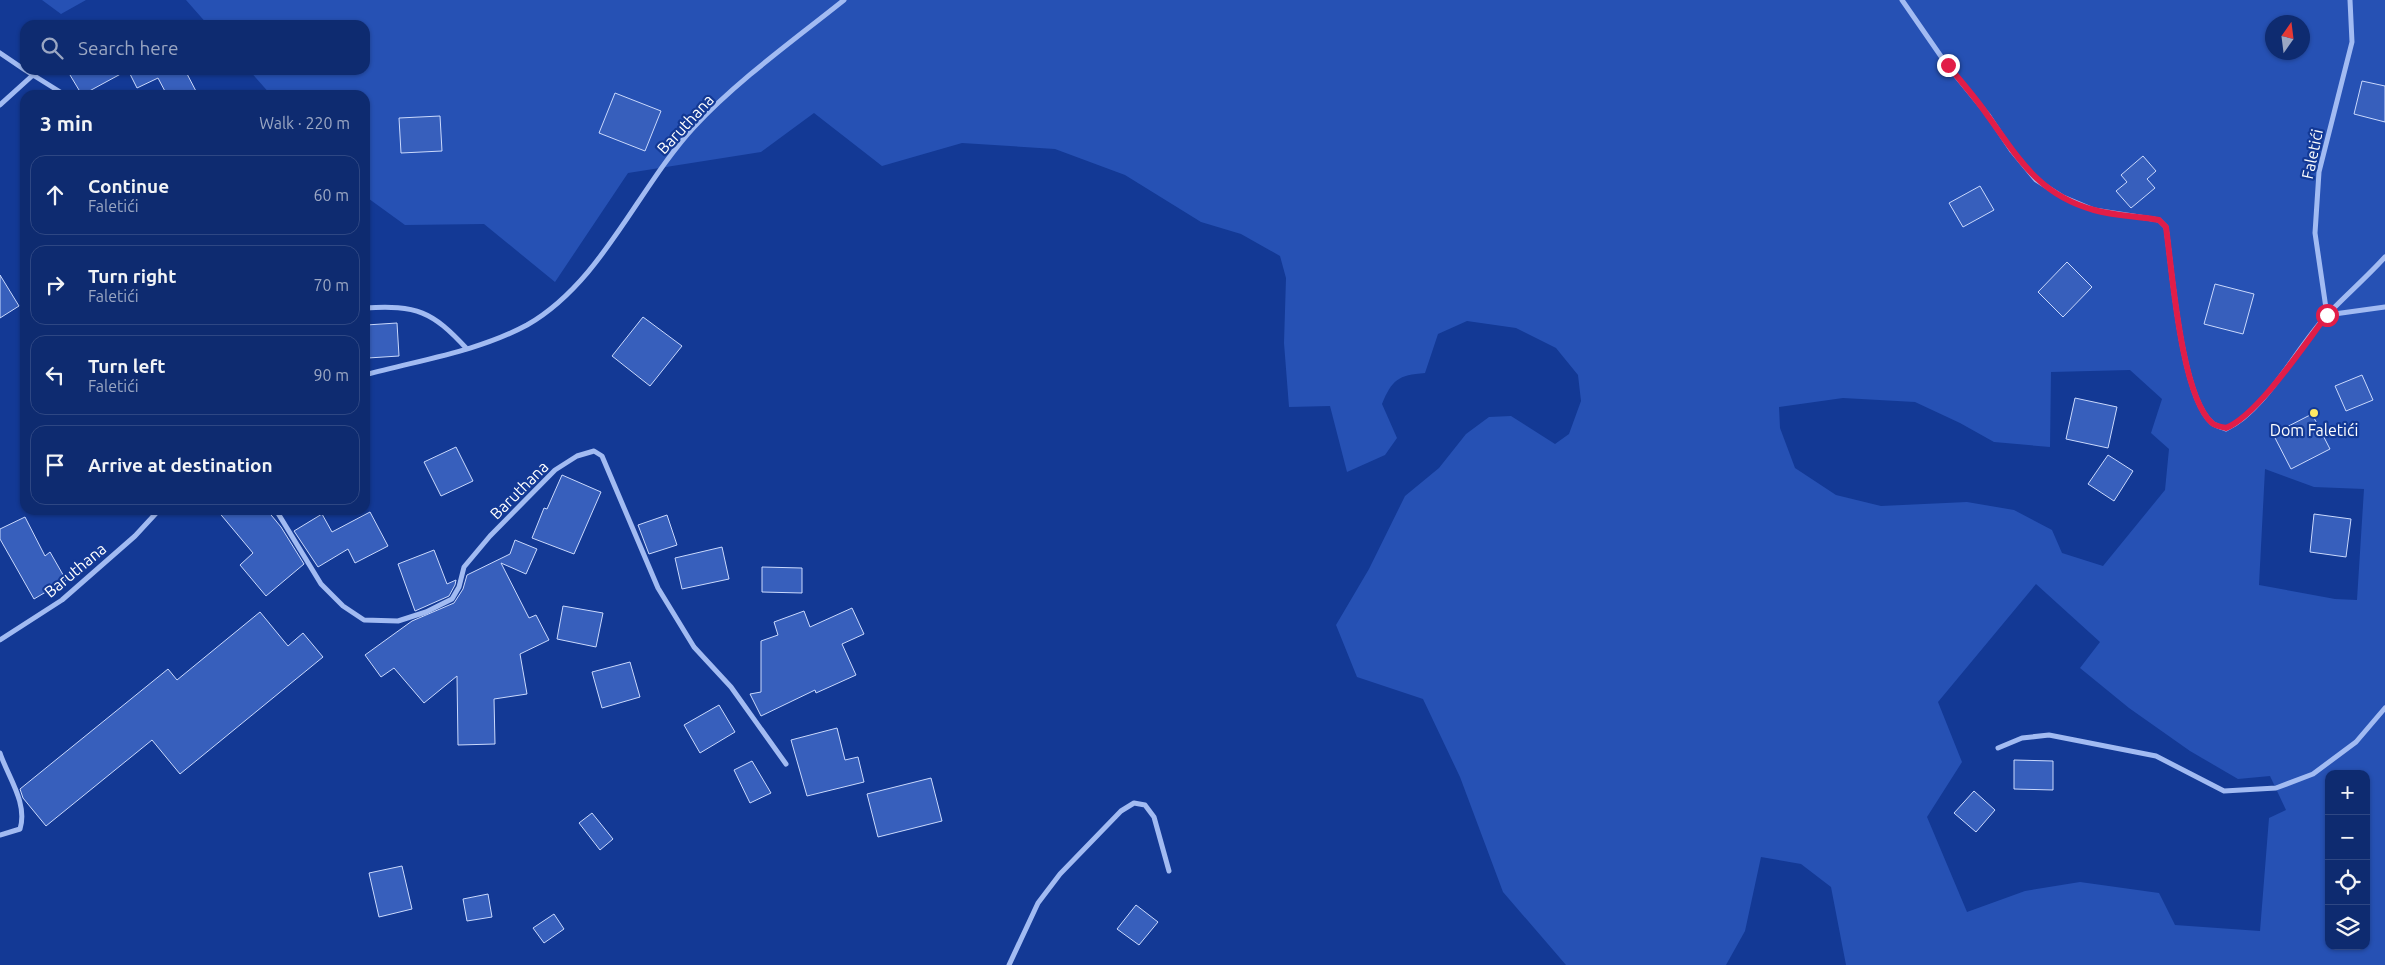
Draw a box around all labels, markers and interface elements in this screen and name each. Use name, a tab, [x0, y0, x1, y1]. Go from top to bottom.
north arrow	[2265, 15, 2310, 60]
search box	[20, 20, 370, 75]
icon: search	[38, 34, 66, 62]
text: Search here	[78, 37, 178, 59]
route end	[1937, 54, 1960, 77]
street label: Baruthana	[653, 91, 717, 157]
text: 3 min	[40, 111, 93, 135]
text: Walk · 220 m	[259, 114, 350, 132]
street label: Faletići	[2298, 127, 2326, 181]
text: Continue	[88, 175, 169, 197]
icon: ahead	[41, 181, 69, 209]
text: 60 m	[313, 186, 349, 204]
text: Faletići	[88, 197, 139, 215]
text: Turn right	[88, 265, 176, 287]
icon: right	[41, 271, 69, 299]
text: 70 m	[313, 276, 349, 294]
text: Faletići	[88, 287, 139, 305]
route start	[2316, 304, 2339, 327]
text: Turn left	[88, 355, 166, 377]
icon: left	[41, 361, 69, 389]
text: 90 m	[313, 366, 349, 384]
text: Faletići	[88, 377, 139, 395]
marker: Dom Faletići	[2308, 407, 2320, 419]
place label: Dom Faletići	[2270, 421, 2358, 439]
icon: arrive	[41, 451, 69, 479]
text: Arrive at destination	[88, 454, 273, 476]
street label: Baruthana	[486, 457, 552, 523]
street label: Baruthana	[41, 539, 109, 601]
map controls	[2325, 770, 2370, 950]
button: +	[2325, 770, 2370, 815]
button: −	[2325, 815, 2370, 860]
button: locate	[2325, 860, 2370, 905]
button: layers	[2325, 905, 2370, 950]

